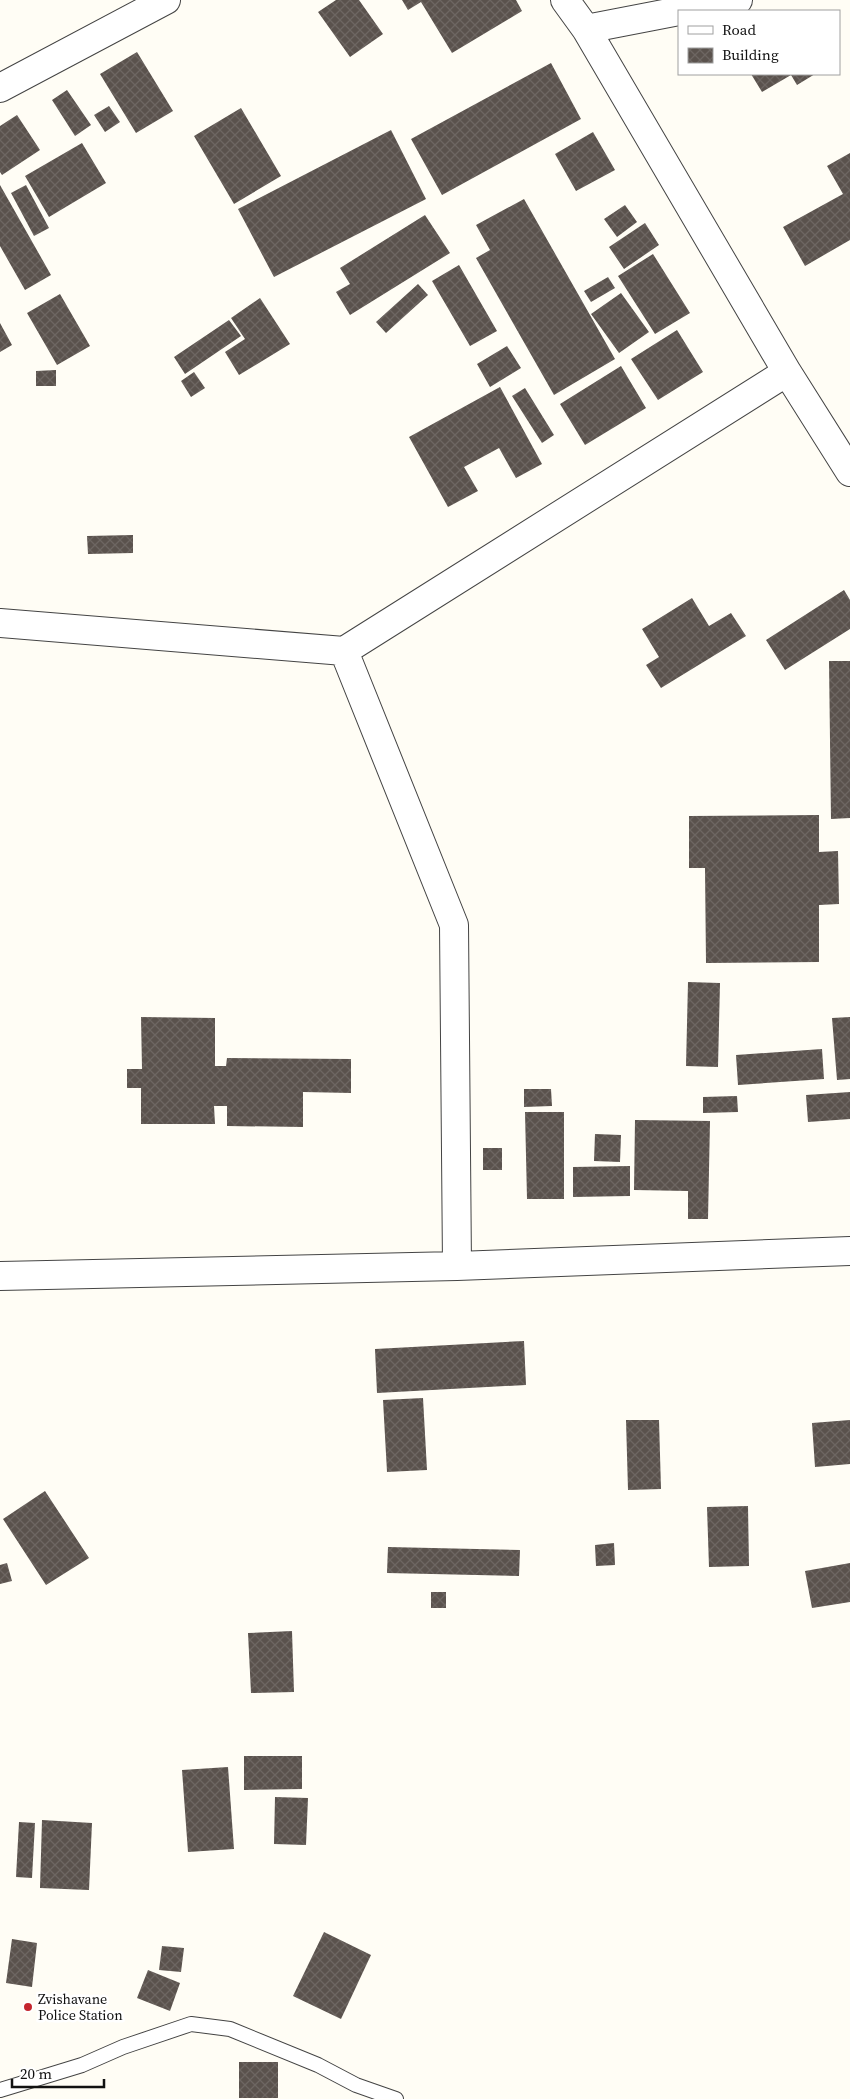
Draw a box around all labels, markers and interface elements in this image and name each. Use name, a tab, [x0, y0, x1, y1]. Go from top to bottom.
legend	[678, 10, 840, 75]
text: Road	[722, 19, 756, 40]
text: Building	[722, 44, 779, 65]
place label: Zvishavane Police Station	[38, 1989, 123, 2025]
marker: Zvishavane Police Station	[22, 2001, 34, 2013]
scale bar	[12, 2056, 105, 2088]
text: 20 m	[20, 2063, 52, 2084]

